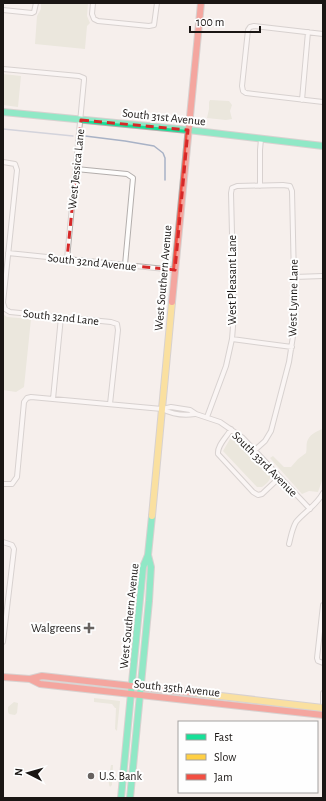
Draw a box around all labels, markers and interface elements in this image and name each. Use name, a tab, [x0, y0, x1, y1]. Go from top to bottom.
scale bar	[190, 8, 260, 34]
text: 100 m	[196, 16, 224, 28]
street label: South 31st Avenue	[122, 107, 206, 127]
street label: West Jessica Lane	[66, 128, 86, 210]
street label: West Southern Avenue	[152, 225, 174, 331]
street label: West Pleasant Lane	[226, 235, 238, 325]
street label: South 32nd Avenue	[47, 251, 137, 273]
street label: West Lynne Lane	[286, 259, 301, 337]
street label: South 32nd Lane	[22, 307, 100, 327]
street label: South 33rd Avenue	[230, 429, 300, 499]
street label: West Southern Avenue	[117, 563, 141, 669]
place label: Walgreens	[31, 622, 81, 634]
marker: Walgreens	[84, 623, 94, 633]
street label: South 35th Avenue	[133, 678, 221, 698]
legend	[178, 721, 318, 793]
text: Fast	[214, 731, 233, 743]
text: Slow	[214, 751, 236, 763]
north arrow	[8, 753, 48, 793]
text: N	[13, 768, 24, 776]
place label: U.S. Bank	[99, 770, 143, 782]
marker: U.S. Bank	[86, 771, 96, 781]
text: Jam	[214, 771, 233, 783]

